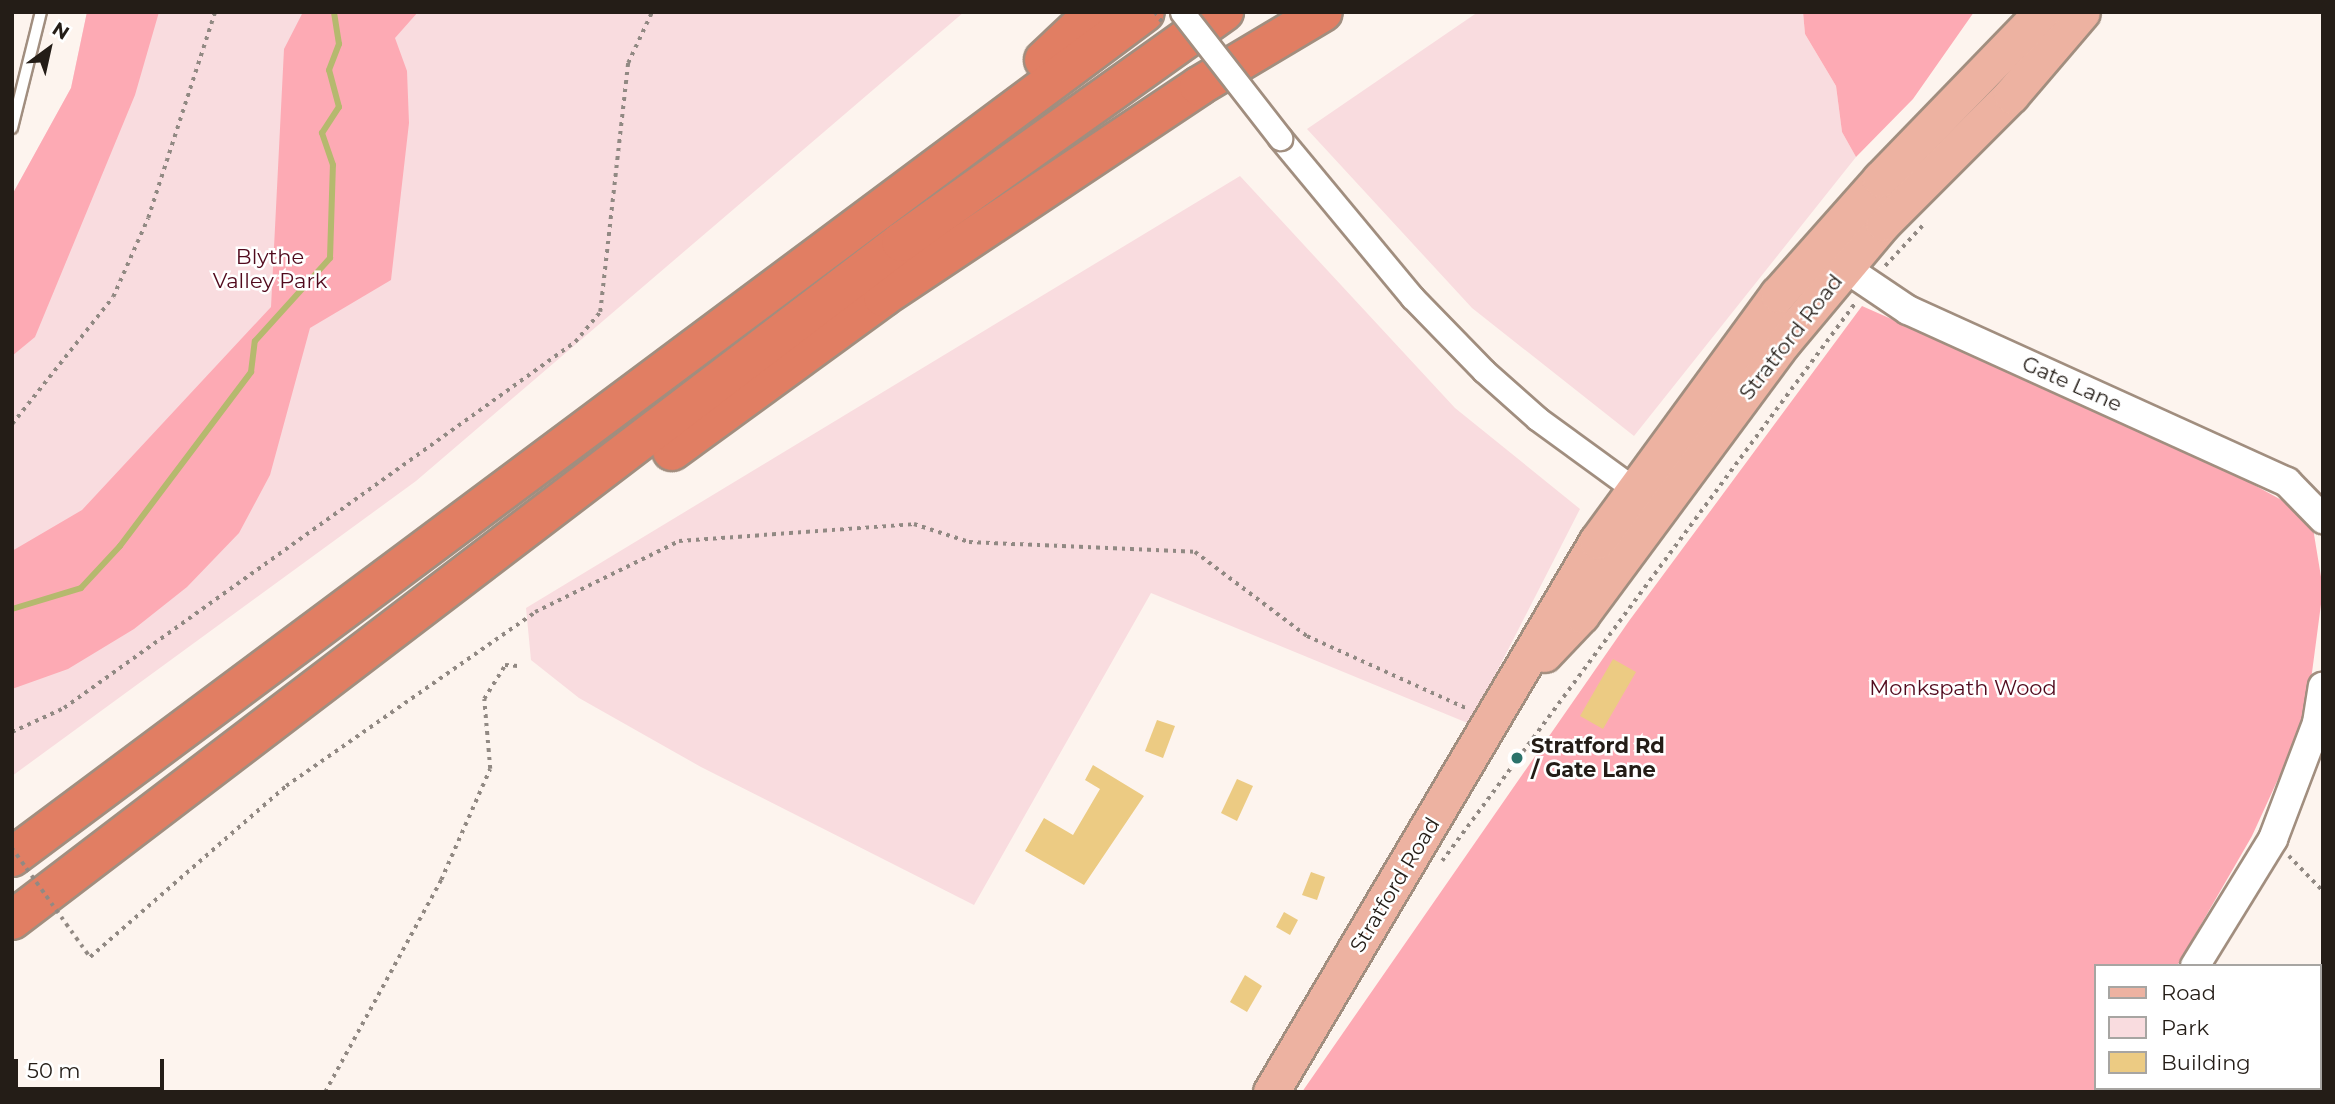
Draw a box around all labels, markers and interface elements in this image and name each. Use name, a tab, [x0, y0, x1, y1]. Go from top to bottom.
north arrow	[14, 14, 84, 84]
text: N	[48, 17, 73, 45]
park label: Blythe Valley Park	[213, 244, 327, 294]
street label: Stratford Road	[1734, 269, 1848, 405]
street label: Gate Lane	[2018, 351, 2126, 417]
park label: Monkspath Wood	[1869, 675, 2057, 701]
place label: Stratford Rd / Gate Lane	[1531, 733, 1665, 783]
marker: Stratford Rd / Gate Lane	[1509, 750, 1525, 766]
street label: Stratford Road	[1345, 813, 1445, 957]
legend	[2094, 964, 2321, 1090]
text: Road	[2161, 980, 2216, 1005]
text: Park	[2161, 1015, 2209, 1040]
scale bar	[18, 1044, 168, 1088]
text: Building	[2161, 1050, 2251, 1075]
text: 50 m	[27, 1058, 81, 1083]

